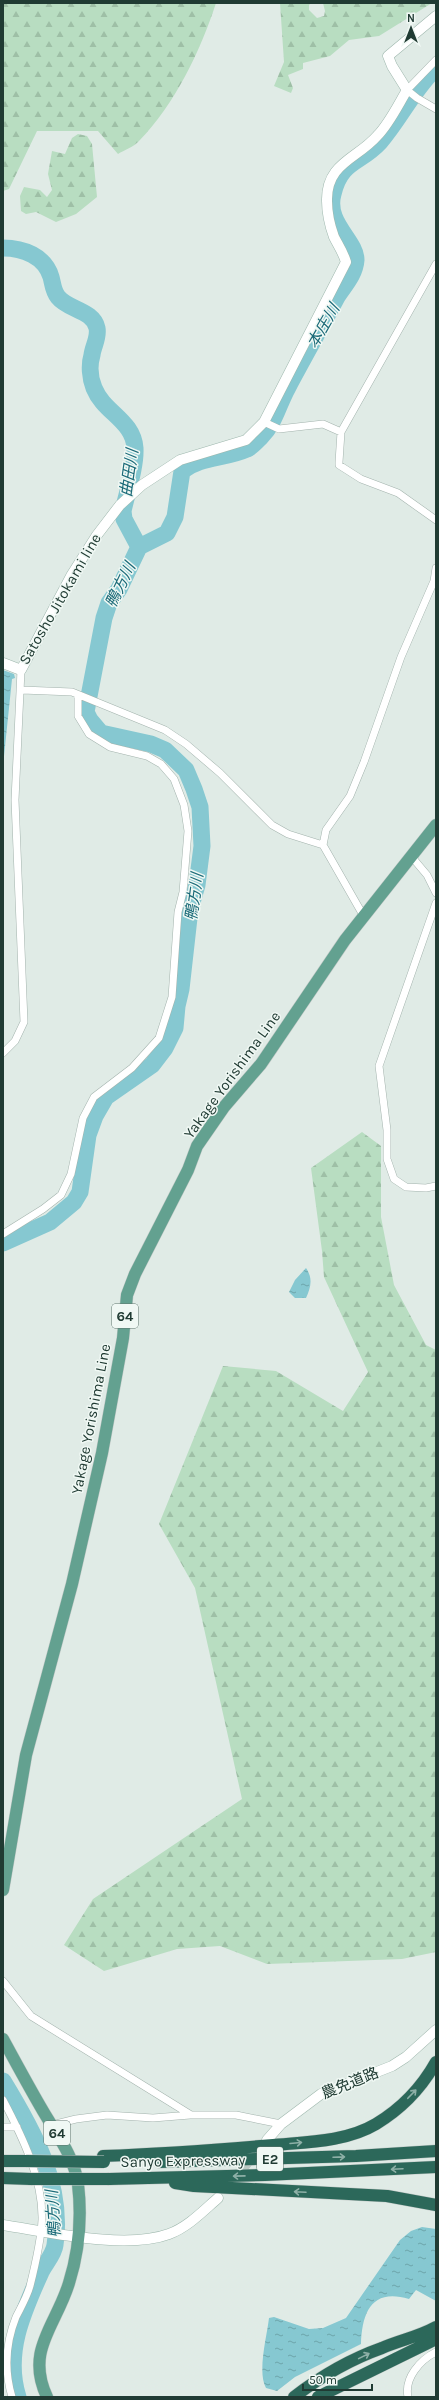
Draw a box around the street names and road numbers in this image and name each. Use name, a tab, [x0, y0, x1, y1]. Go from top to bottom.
street label: Satosho Jitokami line	[15, 530, 105, 668]
street label: Yakage Yorishima Line	[180, 1008, 284, 1142]
road number: 64	[112, 1304, 138, 1328]
street label: Yakage Yorishima Line	[68, 1342, 114, 1496]
street label: 農免道路	[319, 2063, 381, 2103]
road number: 64	[44, 2121, 70, 2145]
road number: E2	[257, 2147, 283, 2171]
street label: Sanyo Expressway	[120, 2151, 246, 2171]

